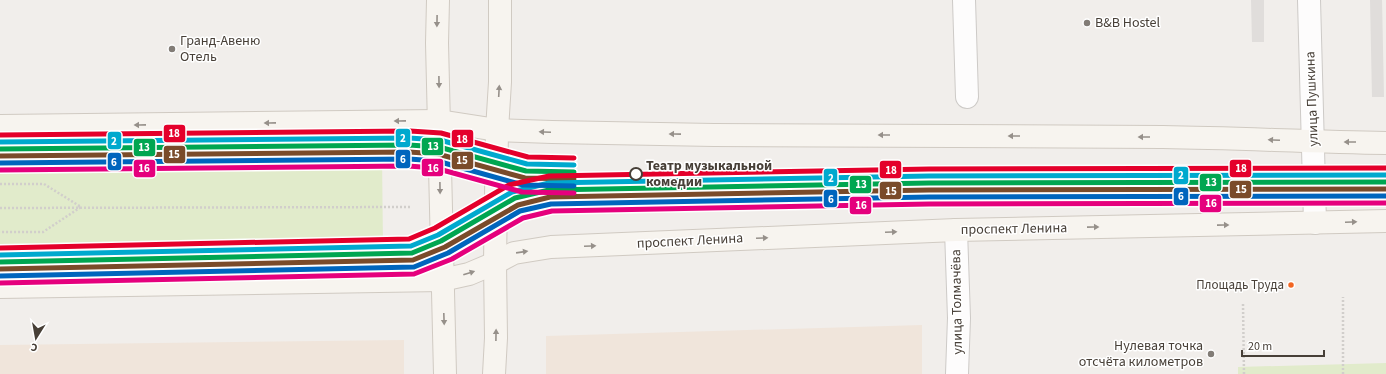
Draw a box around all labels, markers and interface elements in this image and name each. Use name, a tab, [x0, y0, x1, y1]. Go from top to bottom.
place label: B&B Hostel	[1095, 13, 1161, 33]
one-way arrow	[434, 15, 441, 27]
marker: B&B Hostel	[1082, 18, 1092, 28]
place label: Гранд-Авеню Отель	[180, 31, 260, 67]
marker: Гранд-Авеню Отель	[167, 44, 177, 54]
street label: улица Пушкина	[1300, 51, 1324, 147]
one-way arrow	[435, 76, 442, 88]
one-way arrow	[496, 84, 502, 97]
one-way arrow	[393, 118, 406, 124]
one-way arrow	[263, 120, 276, 126]
one-way arrow	[133, 122, 146, 128]
line badge: 18	[163, 124, 186, 143]
text: 18	[168, 126, 180, 141]
line badge: 2	[395, 128, 411, 148]
line badge: 18	[451, 129, 474, 148]
one-way arrow	[538, 129, 551, 135]
line badge: 2	[107, 131, 122, 150]
text: 2	[400, 131, 406, 146]
one-way arrow	[668, 131, 681, 137]
text: 18	[456, 132, 468, 147]
one-way arrow	[878, 132, 890, 139]
one-way arrow	[1007, 133, 1020, 139]
text: 2	[111, 134, 117, 149]
one-way arrow	[1137, 134, 1150, 140]
line badge: 13	[421, 137, 444, 156]
one-way arrow	[1268, 137, 1280, 144]
line badge: 13	[133, 138, 156, 157]
text: 13	[427, 139, 439, 154]
one-way arrow	[1343, 139, 1356, 145]
text: 13	[138, 140, 150, 155]
line badge: 15	[163, 145, 186, 164]
text: 15	[168, 147, 180, 162]
line badge: 6	[395, 149, 411, 169]
line badge: 15	[451, 151, 474, 170]
line badge: 6	[107, 152, 122, 171]
text: 6	[400, 152, 406, 167]
text: 15	[456, 153, 468, 168]
text: 6	[111, 155, 117, 170]
place label: Театр музыкальной комедии	[646, 156, 772, 192]
line badge: 16	[421, 158, 444, 177]
line badge: 16	[133, 159, 156, 178]
line badge: 18	[1229, 159, 1252, 178]
line badge: 18	[879, 160, 902, 179]
text: 16	[138, 161, 150, 176]
text: 16	[427, 161, 439, 176]
text: 18	[1235, 161, 1247, 176]
text: 18	[885, 163, 897, 178]
line badge: 2	[1173, 166, 1189, 185]
marker: Театр музыкальной комедии	[629, 167, 643, 181]
line badge: 2	[823, 168, 838, 187]
text: 2	[1178, 168, 1184, 183]
text: 2	[828, 171, 834, 186]
line badge: 13	[1199, 173, 1222, 192]
line badge: 13	[849, 175, 872, 194]
text: 13	[1205, 175, 1217, 190]
text: 13	[855, 177, 867, 192]
line badge: 15	[1229, 180, 1252, 199]
line badge: 15	[879, 181, 902, 200]
one-way arrow	[437, 182, 443, 195]
text: 15	[1235, 182, 1247, 197]
text: 15	[885, 184, 897, 199]
line badge: 6	[1173, 187, 1189, 206]
line badge: 6	[823, 189, 838, 208]
text: 6	[1178, 189, 1184, 204]
text: 6	[828, 192, 834, 207]
line badge: 16	[1199, 194, 1222, 213]
line badge: 16	[849, 196, 872, 215]
text: 16	[1205, 196, 1217, 211]
text: 16	[855, 198, 867, 213]
street label: проспект Ленина	[961, 218, 1067, 240]
one-way arrow	[1345, 218, 1357, 225]
one-way arrow	[1217, 222, 1230, 228]
one-way arrow	[1087, 224, 1100, 230]
street label: проспект Ленина	[636, 228, 744, 254]
one-way arrow	[885, 229, 897, 236]
one-way arrow	[756, 235, 769, 241]
one-way arrow	[584, 242, 596, 249]
one-way arrow	[516, 249, 528, 255]
street label: улица Толмачёва	[946, 249, 968, 355]
one-way arrow	[464, 270, 476, 276]
place label: Площадь Труда	[1196, 276, 1284, 294]
marker: Площадь Труда	[1286, 280, 1296, 290]
one-way arrow	[440, 313, 447, 325]
north arrow	[16, 318, 56, 358]
one-way arrow	[493, 328, 499, 341]
scale bar	[1242, 332, 1324, 358]
place label: Нулевая точка отсчёта километров	[1079, 336, 1203, 372]
text: 20 m	[1248, 338, 1272, 355]
text: С	[29, 339, 39, 355]
marker: Нулевая точка отсчёта километров	[1206, 349, 1216, 359]

